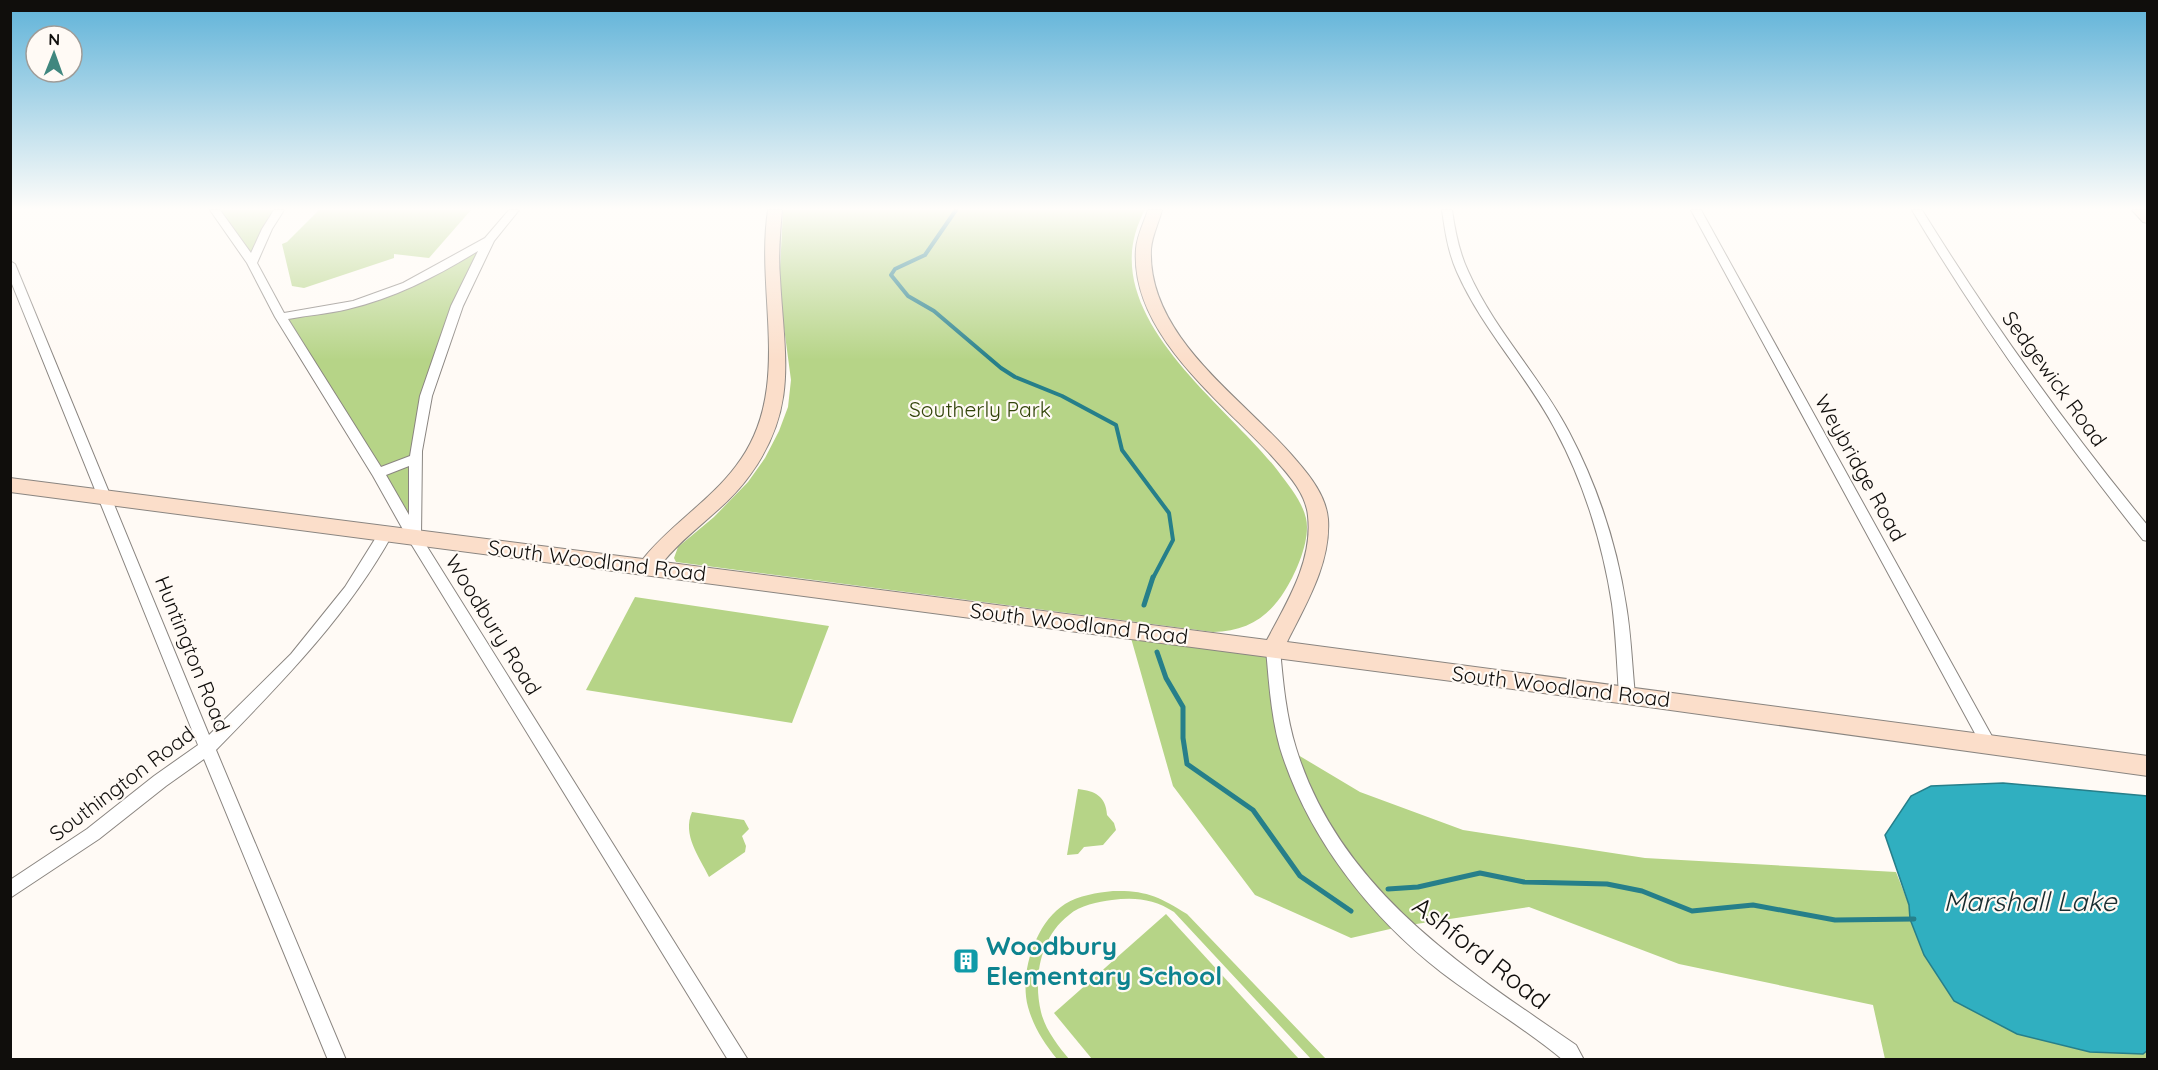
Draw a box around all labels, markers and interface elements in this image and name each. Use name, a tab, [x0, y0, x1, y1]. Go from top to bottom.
north arrow	[24, 24, 84, 84]
text: N	[48, 29, 60, 49]
street label: Sedgewick Road	[1997, 306, 2113, 451]
street label: Weybridge Road	[1810, 389, 1912, 546]
park label: Southerly Park	[909, 396, 1051, 422]
street label: South Woodland Road	[487, 534, 708, 586]
street label: Woodbury Road	[440, 549, 547, 699]
street label: Huntington Road	[150, 572, 236, 735]
street label: South Woodland Road	[969, 597, 1190, 649]
street label: South Woodland Road	[1451, 660, 1672, 712]
street label: Southington Road	[44, 720, 199, 846]
water label: Marshall Lake	[1943, 884, 2118, 918]
street label: Ashford Road	[1406, 889, 1556, 1016]
place label: Woodbury Elementary School	[986, 929, 1222, 992]
building icon: Woodbury Elementary School	[951, 946, 981, 976]

